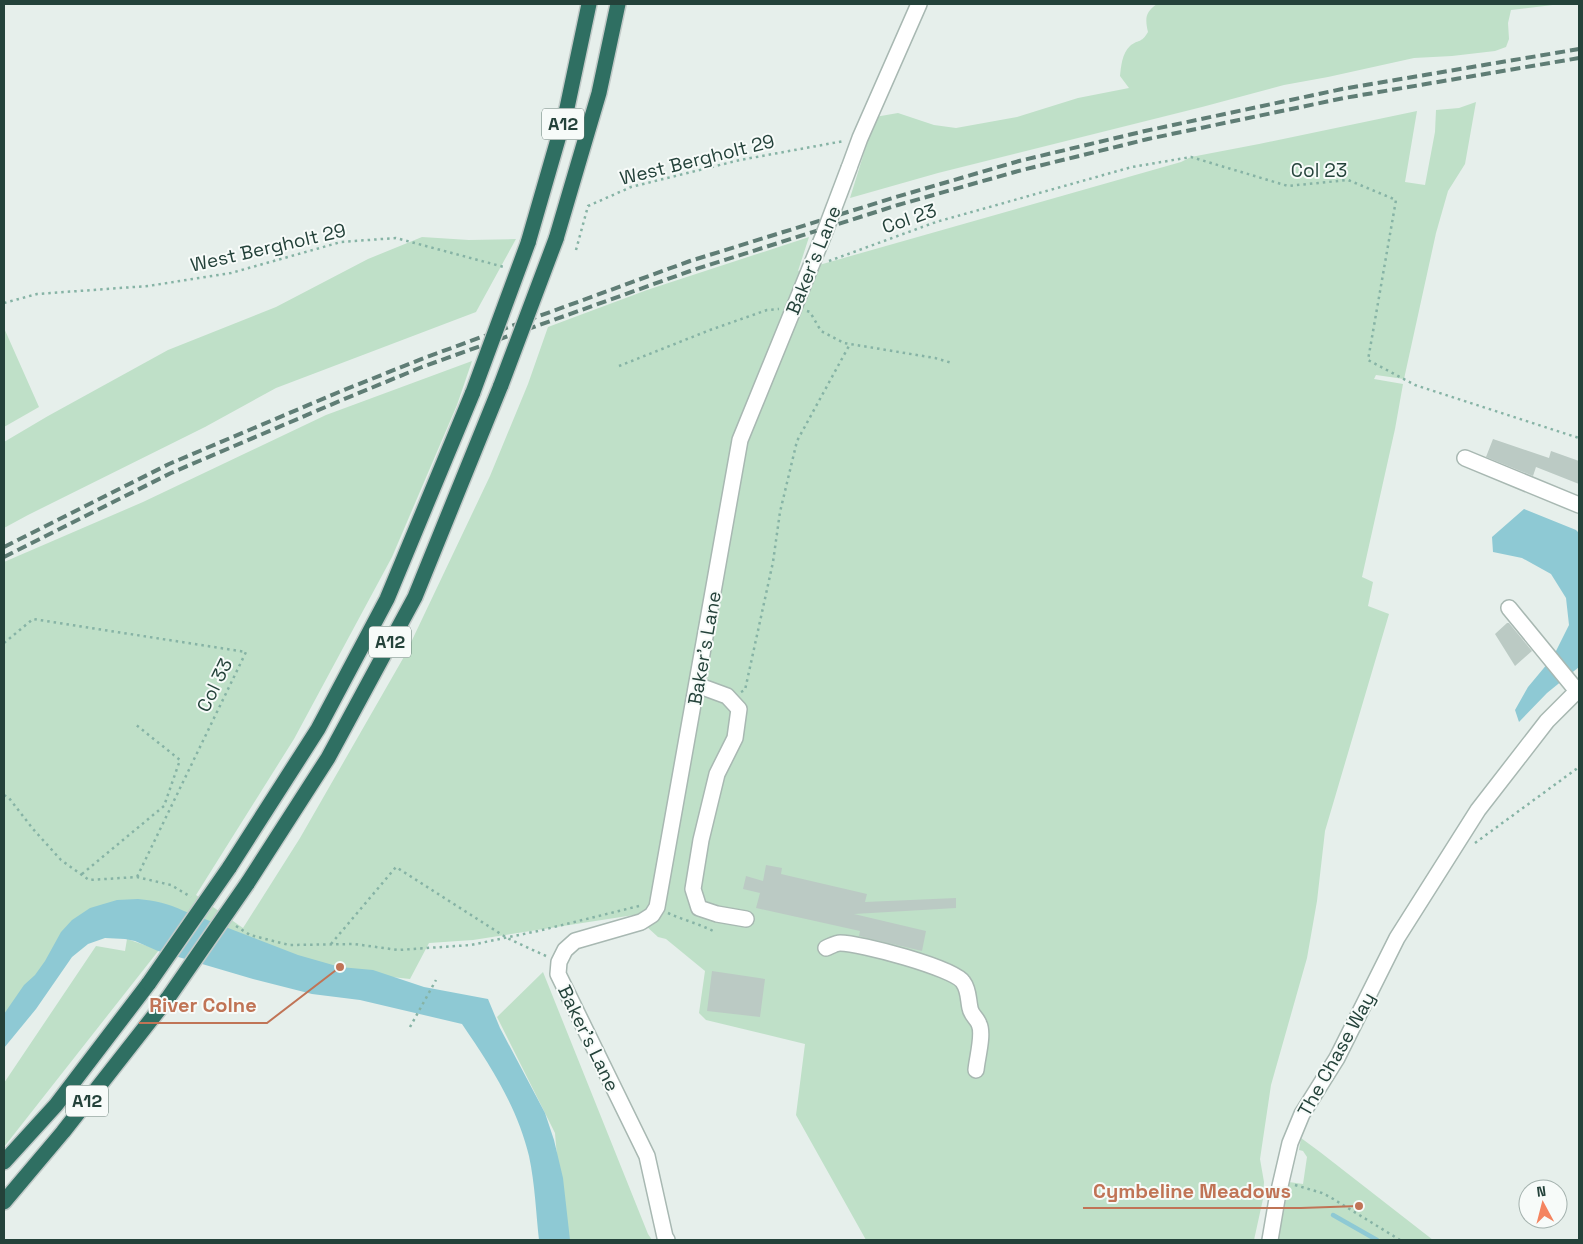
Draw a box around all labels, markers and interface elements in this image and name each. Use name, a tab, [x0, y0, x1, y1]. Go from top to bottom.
road number: A12	[542, 108, 584, 140]
street label: West Bergholt 29	[617, 128, 777, 191]
street label: Col 23	[1291, 158, 1347, 183]
street label: Col 23	[878, 197, 940, 239]
street label: Baker's Lane	[780, 202, 847, 318]
street label: West Bergholt 29	[188, 217, 348, 278]
street label: Baker's Lane	[682, 589, 727, 707]
road number: A12	[369, 626, 411, 658]
street label: Col 33	[191, 654, 238, 716]
street label: Baker's Lane	[552, 981, 625, 1096]
callout: River Colne	[139, 988, 267, 1023]
street label: The Chase Way	[1292, 988, 1381, 1121]
text: River Colne	[149, 992, 257, 1018]
road number: A12	[66, 1086, 108, 1116]
callout: Cymbeline Meadows	[1083, 1173, 1301, 1208]
text: Cymbeline Meadows	[1093, 1178, 1291, 1204]
north arrow	[1518, 1179, 1568, 1229]
text: N	[1536, 1182, 1547, 1201]

